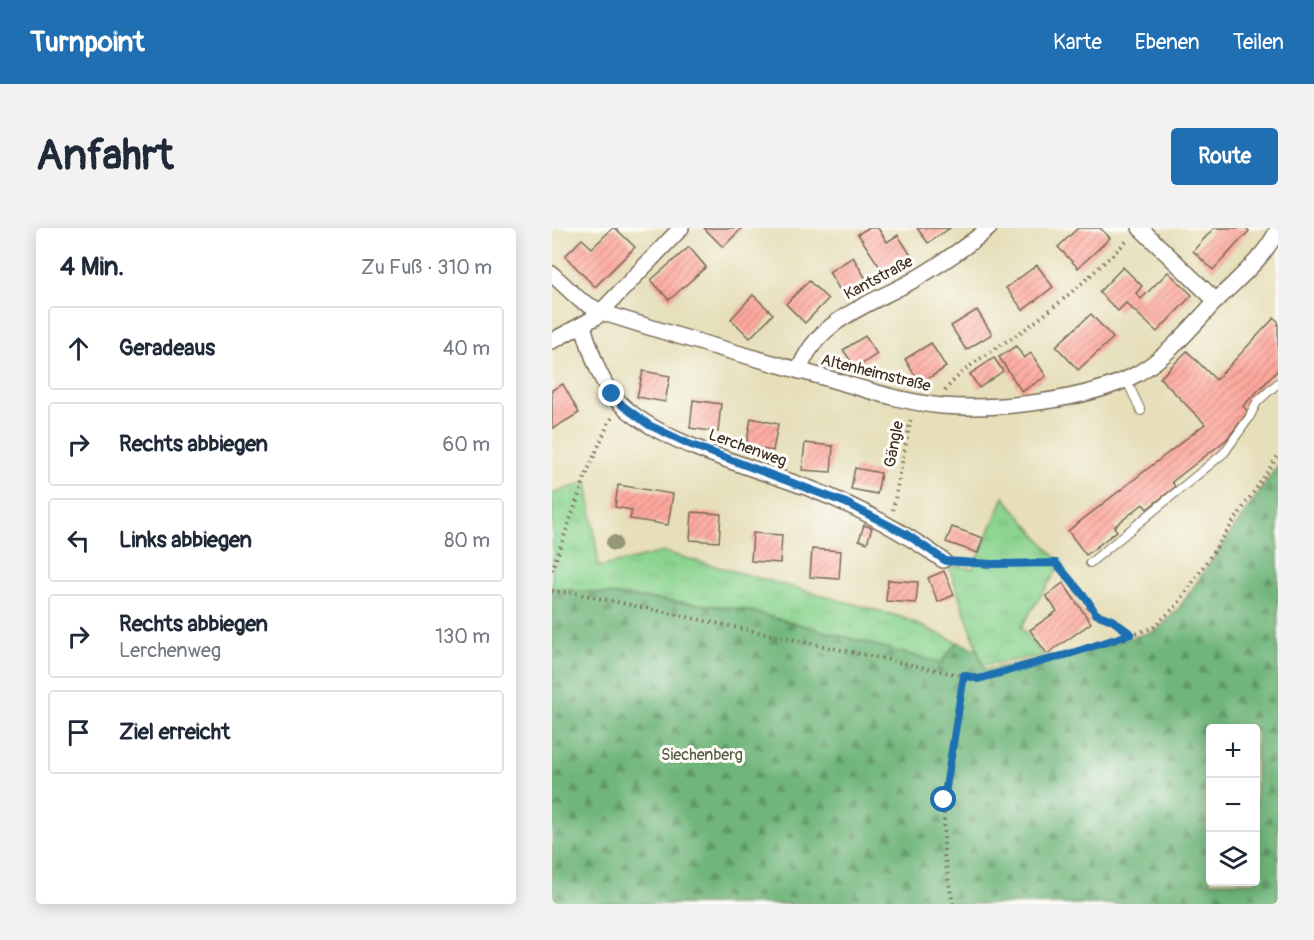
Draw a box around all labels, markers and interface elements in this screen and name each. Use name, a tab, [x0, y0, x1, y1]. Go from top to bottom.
text: Turnpoint	[30, 25, 144, 60]
text: Karte	[1053, 29, 1102, 56]
text: Ebenen	[1135, 29, 1200, 56]
text: Teilen	[1233, 29, 1284, 56]
button: Route	[1171, 128, 1278, 185]
text: Anfahrt	[36, 130, 174, 182]
text: 4 Min.	[60, 251, 124, 283]
street label: Kantstraße	[841, 251, 917, 304]
text: Zu Fuß · 310 m	[361, 255, 492, 280]
icon: ahead	[62, 332, 95, 365]
text: Geradeaus	[119, 334, 215, 362]
text: 40 m	[443, 336, 490, 361]
street label: Altenheimstraße	[819, 350, 933, 396]
route end	[598, 380, 624, 406]
street label: Gängle	[880, 419, 908, 469]
street label: Lerchenweg	[706, 425, 789, 471]
icon: right	[62, 428, 95, 461]
text: Rechts abbiegen	[119, 430, 268, 458]
text: 60 m	[443, 432, 490, 457]
icon: left	[62, 524, 95, 557]
text: Links abbiegen	[119, 526, 252, 554]
text: 80 m	[444, 528, 490, 553]
text: Rechts abbiegen	[119, 610, 268, 638]
icon: right	[62, 620, 95, 653]
text: 130 m	[435, 624, 490, 649]
text: Lerchenweg	[119, 638, 221, 663]
icon: arrive	[62, 716, 95, 749]
text: Ziel erreicht	[119, 718, 230, 746]
map controls	[1206, 724, 1260, 886]
button: +	[1206, 724, 1260, 778]
park label: Siechenberg	[661, 745, 743, 765]
button: −	[1206, 778, 1260, 832]
route start	[930, 786, 956, 812]
button: layers	[1206, 832, 1260, 886]

